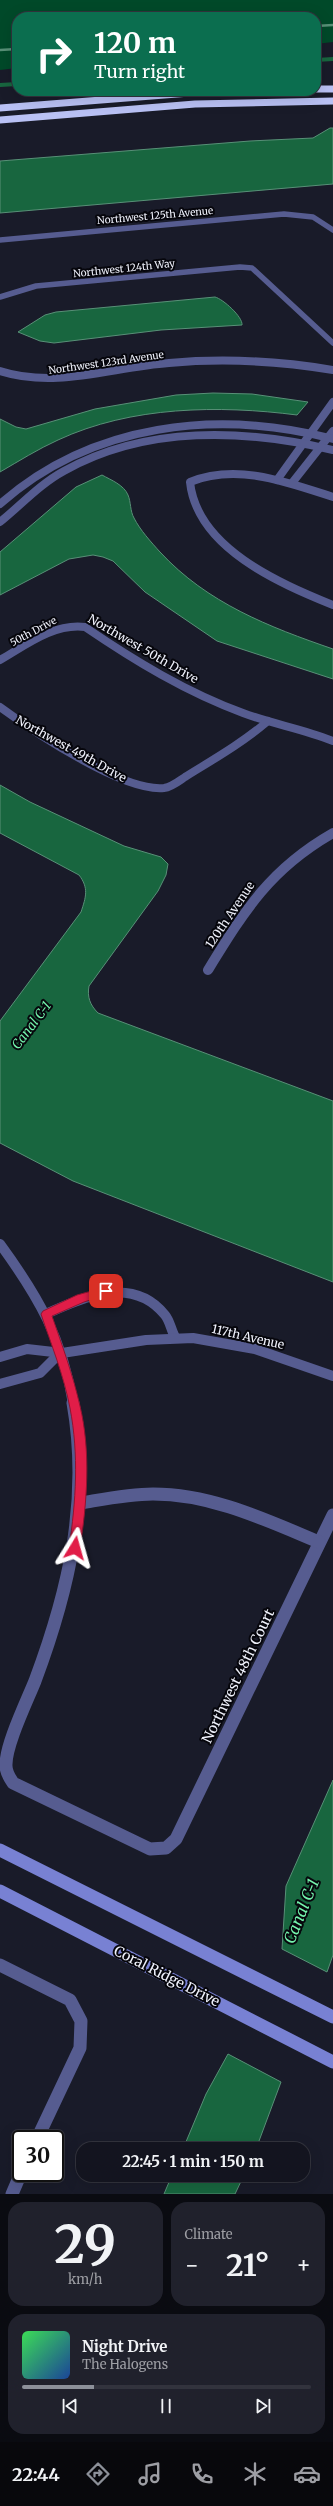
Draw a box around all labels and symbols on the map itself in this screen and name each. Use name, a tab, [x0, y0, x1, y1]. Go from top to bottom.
street label: Northwest 125th Avenue	[96, 204, 214, 227]
street label: Northwest 124th Way	[72, 257, 176, 280]
street label: Northwest 123rd Avenue	[48, 348, 165, 377]
street label: Northwest 50th Drive	[85, 611, 201, 686]
street label: 50th Drive	[8, 614, 59, 649]
street label: Northwest 49th Drive	[13, 712, 129, 785]
street label: 120th Avenue	[202, 878, 257, 951]
water label: Canal C-1	[8, 998, 55, 1053]
pin	[89, 1274, 123, 1308]
street label: 117th Avenue	[210, 1321, 286, 1352]
position arrow	[54, 1527, 96, 1569]
street label: Northwest 48th Court	[198, 1606, 279, 1746]
water label: Canal C-1	[279, 1876, 323, 1946]
street label: Coral Ridge Drive	[111, 1942, 223, 2010]
speed limit sign: 30	[12, 2130, 64, 2182]

